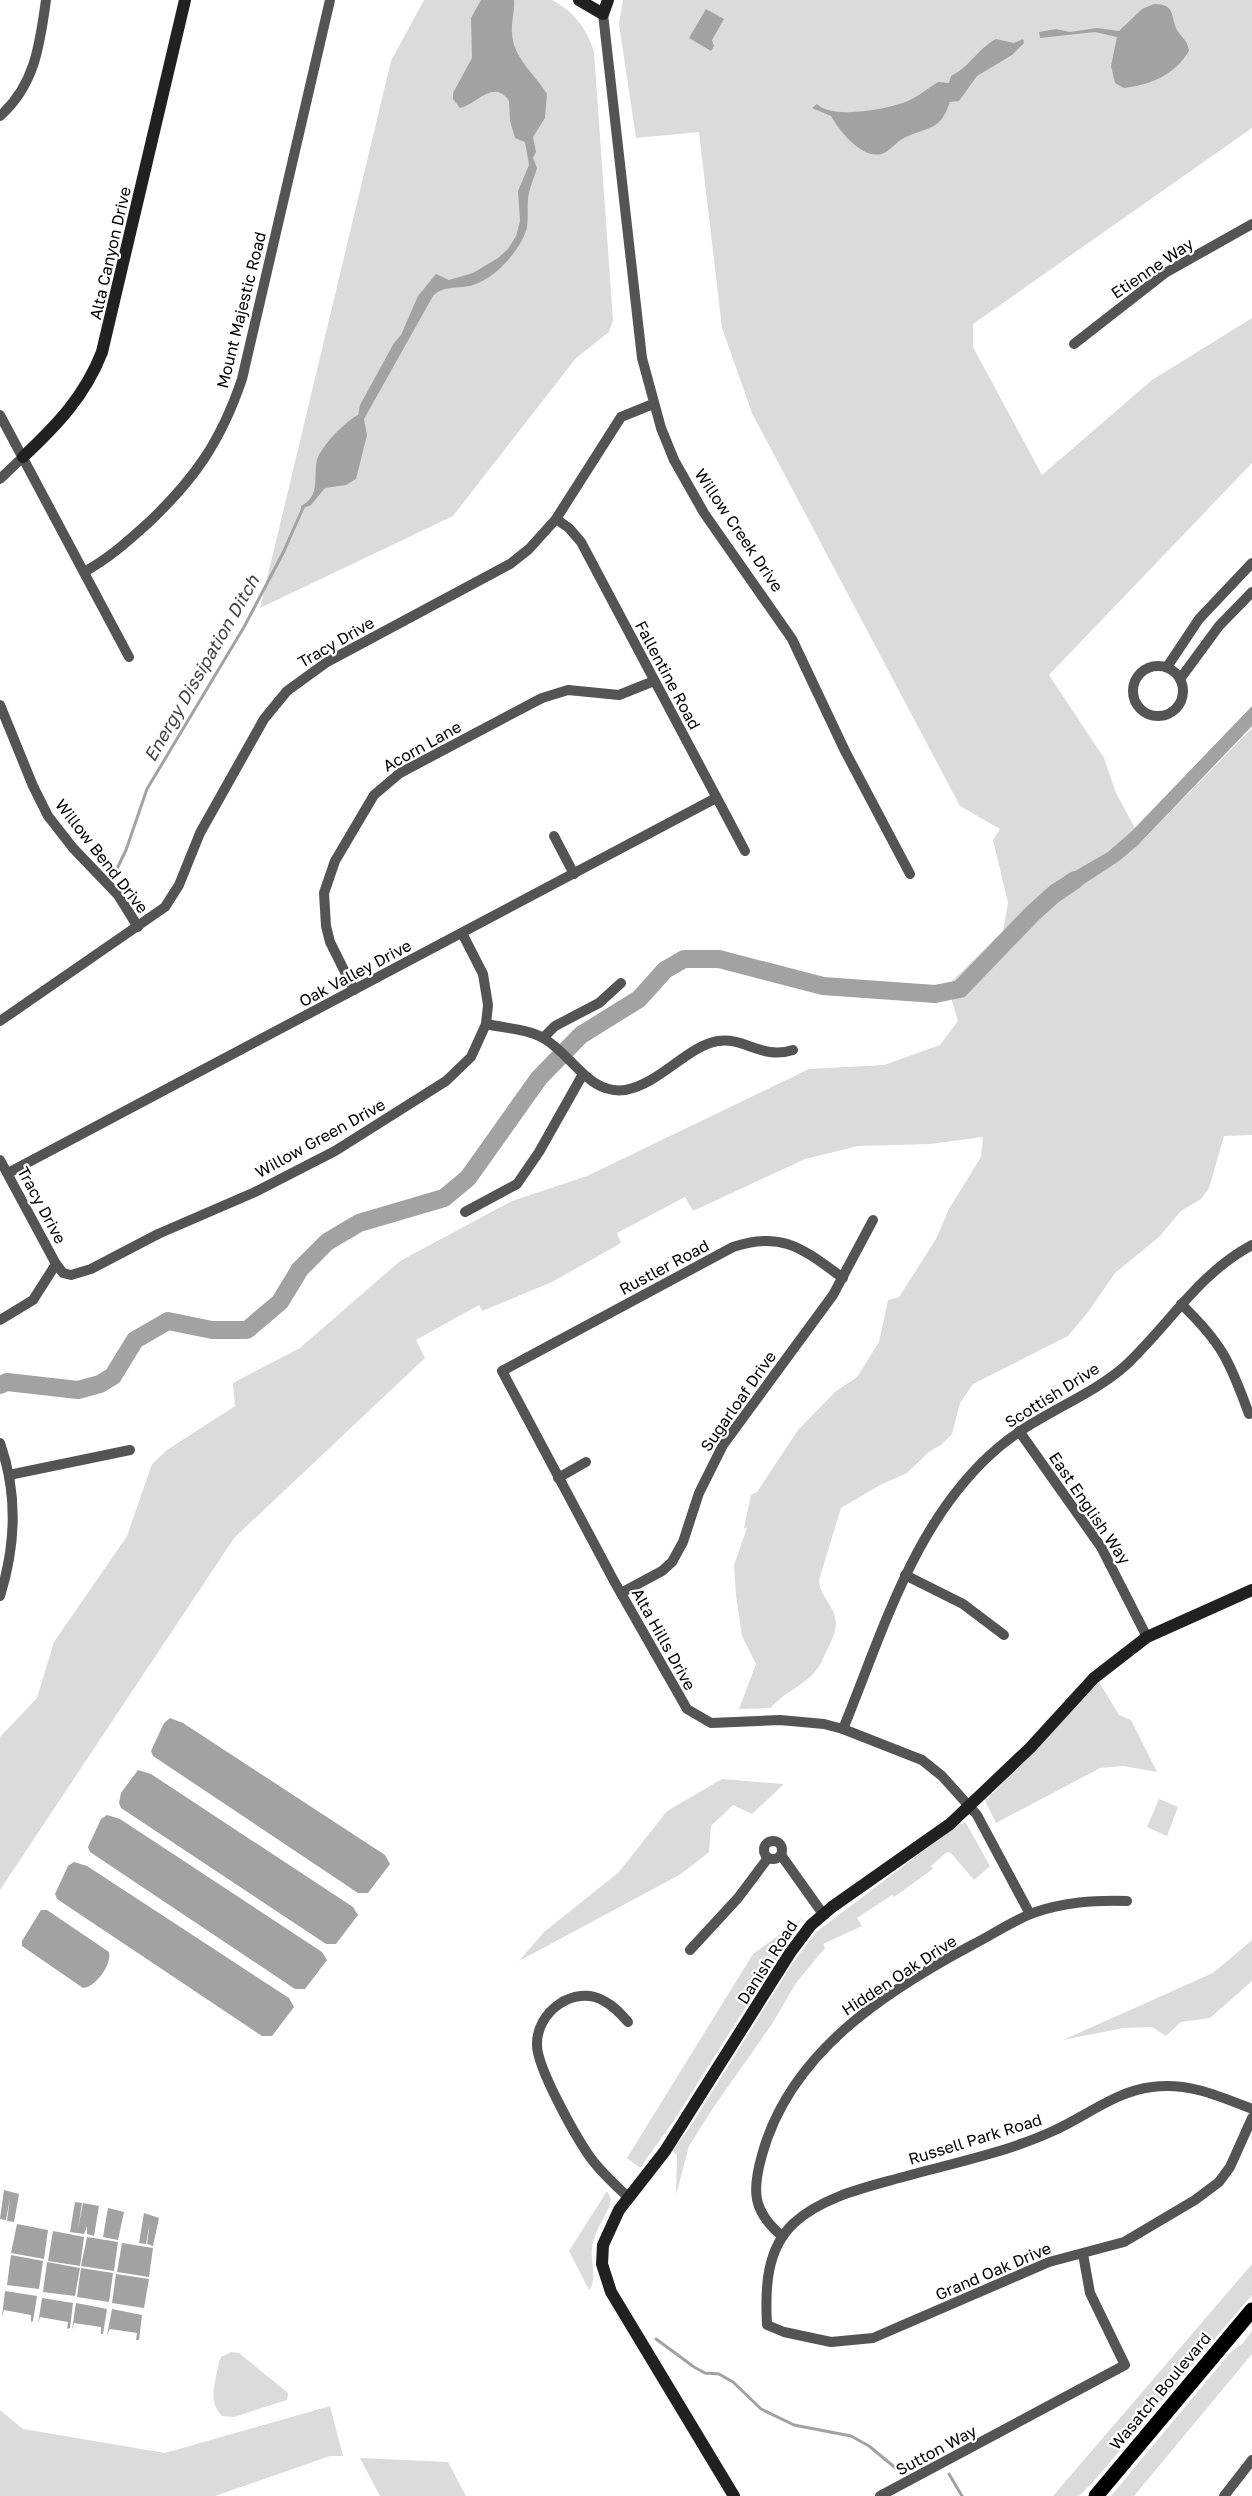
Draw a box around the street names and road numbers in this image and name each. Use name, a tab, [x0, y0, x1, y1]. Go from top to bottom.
street label: Alta Canyon Drive	[85, 185, 135, 321]
street label: Mount Majestic Road	[212, 230, 270, 390]
street label: Etienne Way	[1107, 233, 1197, 303]
street label: Willow Creek Drive	[690, 465, 788, 595]
street label: Tracy Drive	[294, 612, 378, 672]
street label: Fallentine Road	[631, 617, 705, 733]
street label: Acorn Lane	[379, 716, 465, 776]
street label: Willow Bend Drive	[51, 795, 153, 917]
street label: Oak Valley Drive	[295, 935, 415, 1011]
street label: Willow Green Drive	[252, 1094, 388, 1182]
street label: Tracy Drive	[13, 1163, 71, 1247]
street label: Rustler Road	[616, 1235, 712, 1299]
street label: Sugarloaf Drive	[696, 1347, 780, 1455]
street label: Scottish Drive	[1001, 1358, 1103, 1432]
street label: East English Way	[1045, 1448, 1135, 1568]
street label: Alta Hills Drive	[628, 1585, 700, 1693]
street label: Danish Road	[733, 1916, 801, 2008]
street label: Hidden Oak Drive	[838, 1930, 960, 2020]
street label: Russell Park Road	[906, 2109, 1044, 2169]
street label: Grand Oak Drive	[932, 2238, 1054, 2304]
street label: Wasatch Boulevard	[1105, 2328, 1215, 2454]
street label: Sutton Way	[892, 2420, 980, 2480]

